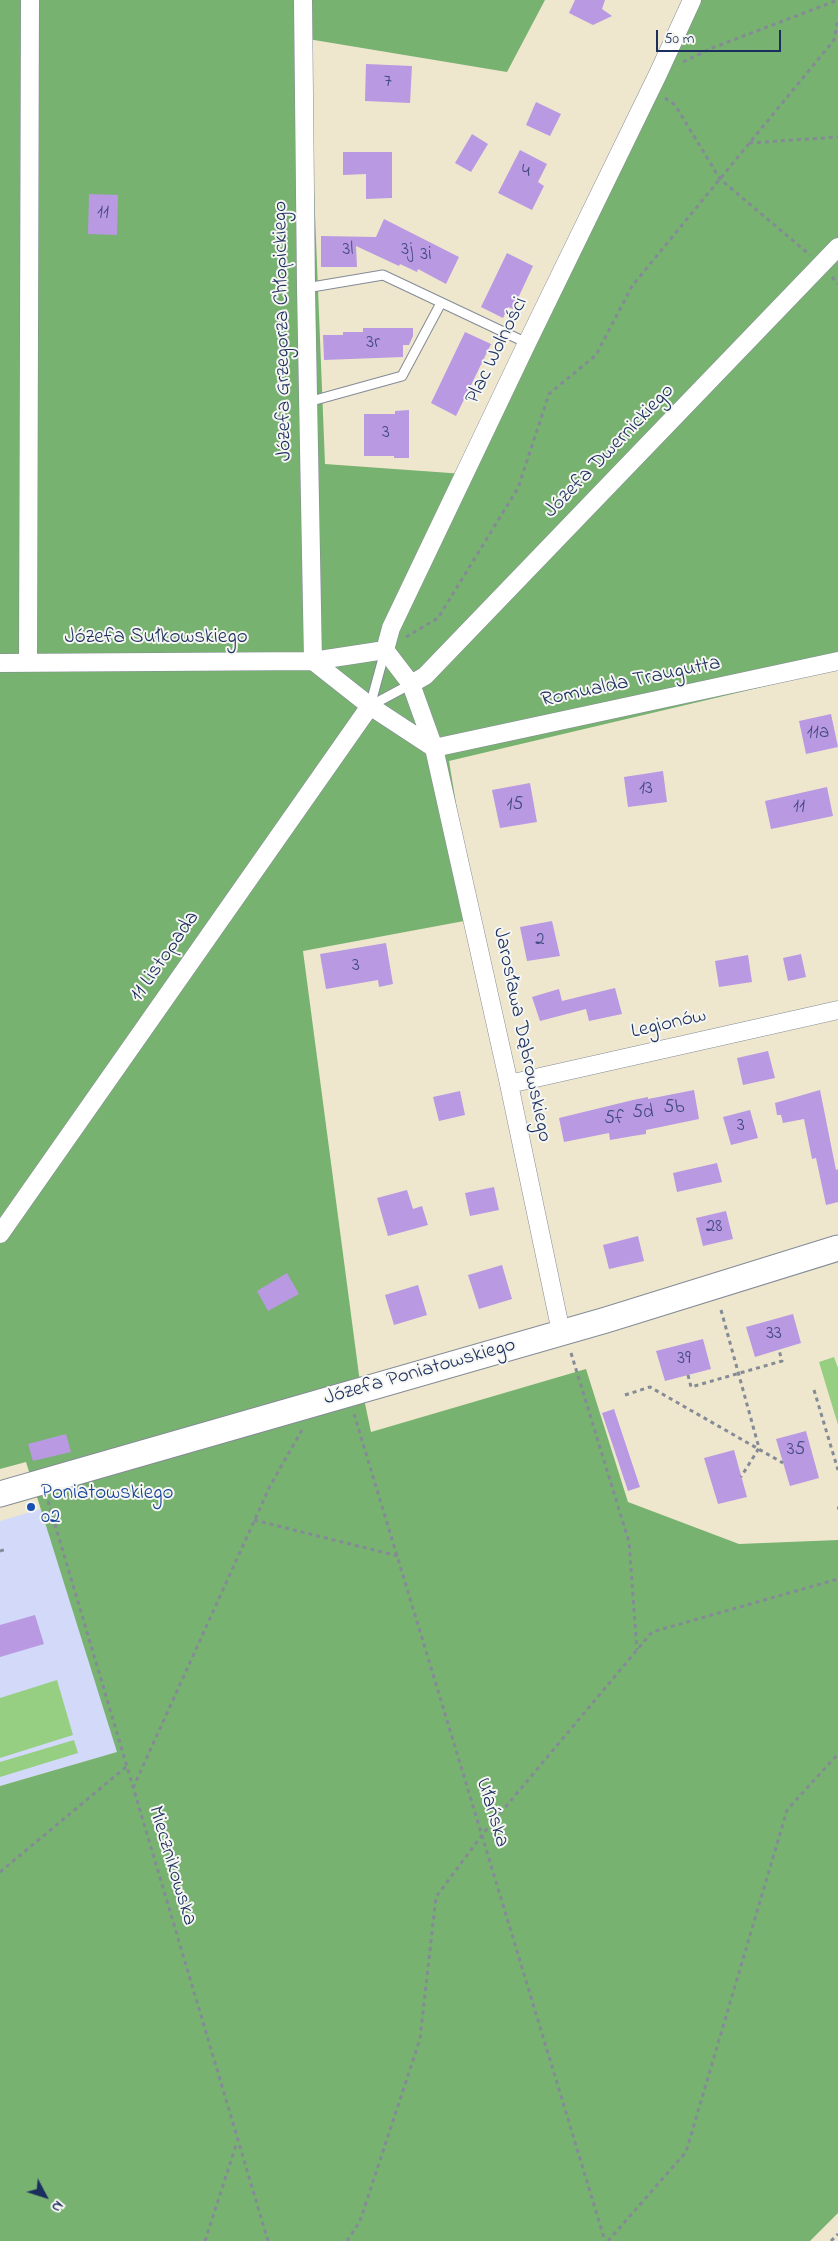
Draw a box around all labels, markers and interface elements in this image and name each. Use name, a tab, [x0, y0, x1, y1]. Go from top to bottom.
scale bar	[658, 20, 783, 52]
text: 50 m	[664, 28, 694, 50]
house number: 7	[384, 72, 392, 94]
house number: 4	[522, 162, 530, 184]
street label: Józefa Grzegorza Chłopickiego	[269, 201, 299, 461]
house number: 11	[97, 203, 109, 225]
house number: 3l	[342, 240, 354, 262]
house number: 3j	[401, 240, 413, 262]
house number: 3i	[420, 245, 432, 267]
street label: Plac Wolności	[461, 294, 535, 408]
house number: 3r	[366, 333, 380, 355]
street label: Józefa Dwernickiego	[539, 380, 681, 524]
house number: 3	[382, 423, 390, 445]
street label: Józefa Sułkowskiego	[64, 626, 248, 652]
street label: Romualda Traugutta	[539, 652, 723, 714]
house number: 11a	[807, 723, 829, 745]
house number: 13	[639, 779, 653, 801]
house number: 15	[507, 795, 523, 817]
house number: 11	[793, 797, 805, 819]
street label: 11 Listopada	[126, 907, 206, 1007]
street label: Jarosława Dąbrowskiego	[486, 925, 556, 1145]
house number: 2	[535, 930, 545, 952]
house number: 3	[352, 956, 360, 978]
street label: Legionów	[629, 1004, 709, 1046]
house number: 5b	[664, 1098, 684, 1120]
house number: 5d	[632, 1103, 654, 1125]
house number: 5f	[604, 1109, 624, 1131]
house number: 3	[737, 1116, 745, 1138]
house number: 28	[706, 1217, 722, 1239]
house number: 33	[766, 1324, 782, 1346]
street label: Józefa Poniatowskiego	[321, 1334, 519, 1412]
house number: 39	[677, 1349, 691, 1371]
house number: 35	[787, 1440, 805, 1462]
place label: Poniatowskiego 02	[41, 1482, 173, 1532]
marker: Poniatowskiego 02	[25, 1501, 37, 1513]
street label: Ułańska	[469, 1775, 513, 1851]
street label: Miecznikowska	[141, 1803, 201, 1929]
north arrow	[20, 2171, 70, 2221]
text: N	[46, 2196, 68, 2216]

